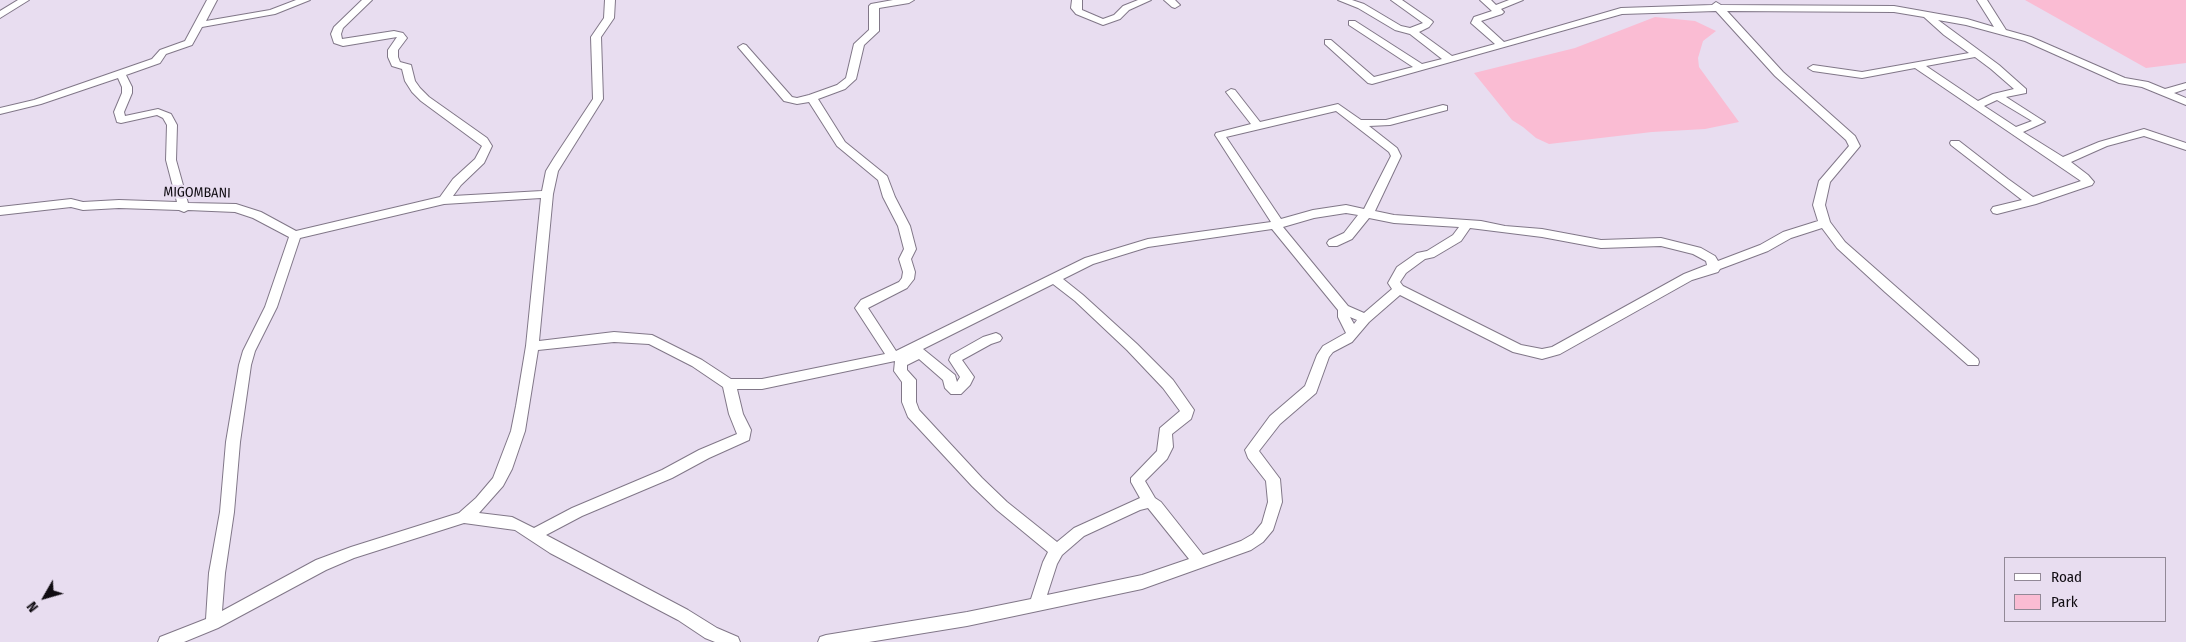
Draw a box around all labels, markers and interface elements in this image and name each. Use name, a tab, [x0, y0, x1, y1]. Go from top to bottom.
street label: MIGOMBANI	[163, 184, 231, 202]
legend	[2004, 557, 2166, 622]
text: Road	[2051, 568, 2082, 586]
north arrow	[20, 572, 70, 622]
text: Park	[2051, 593, 2078, 611]
text: N	[24, 598, 42, 615]

